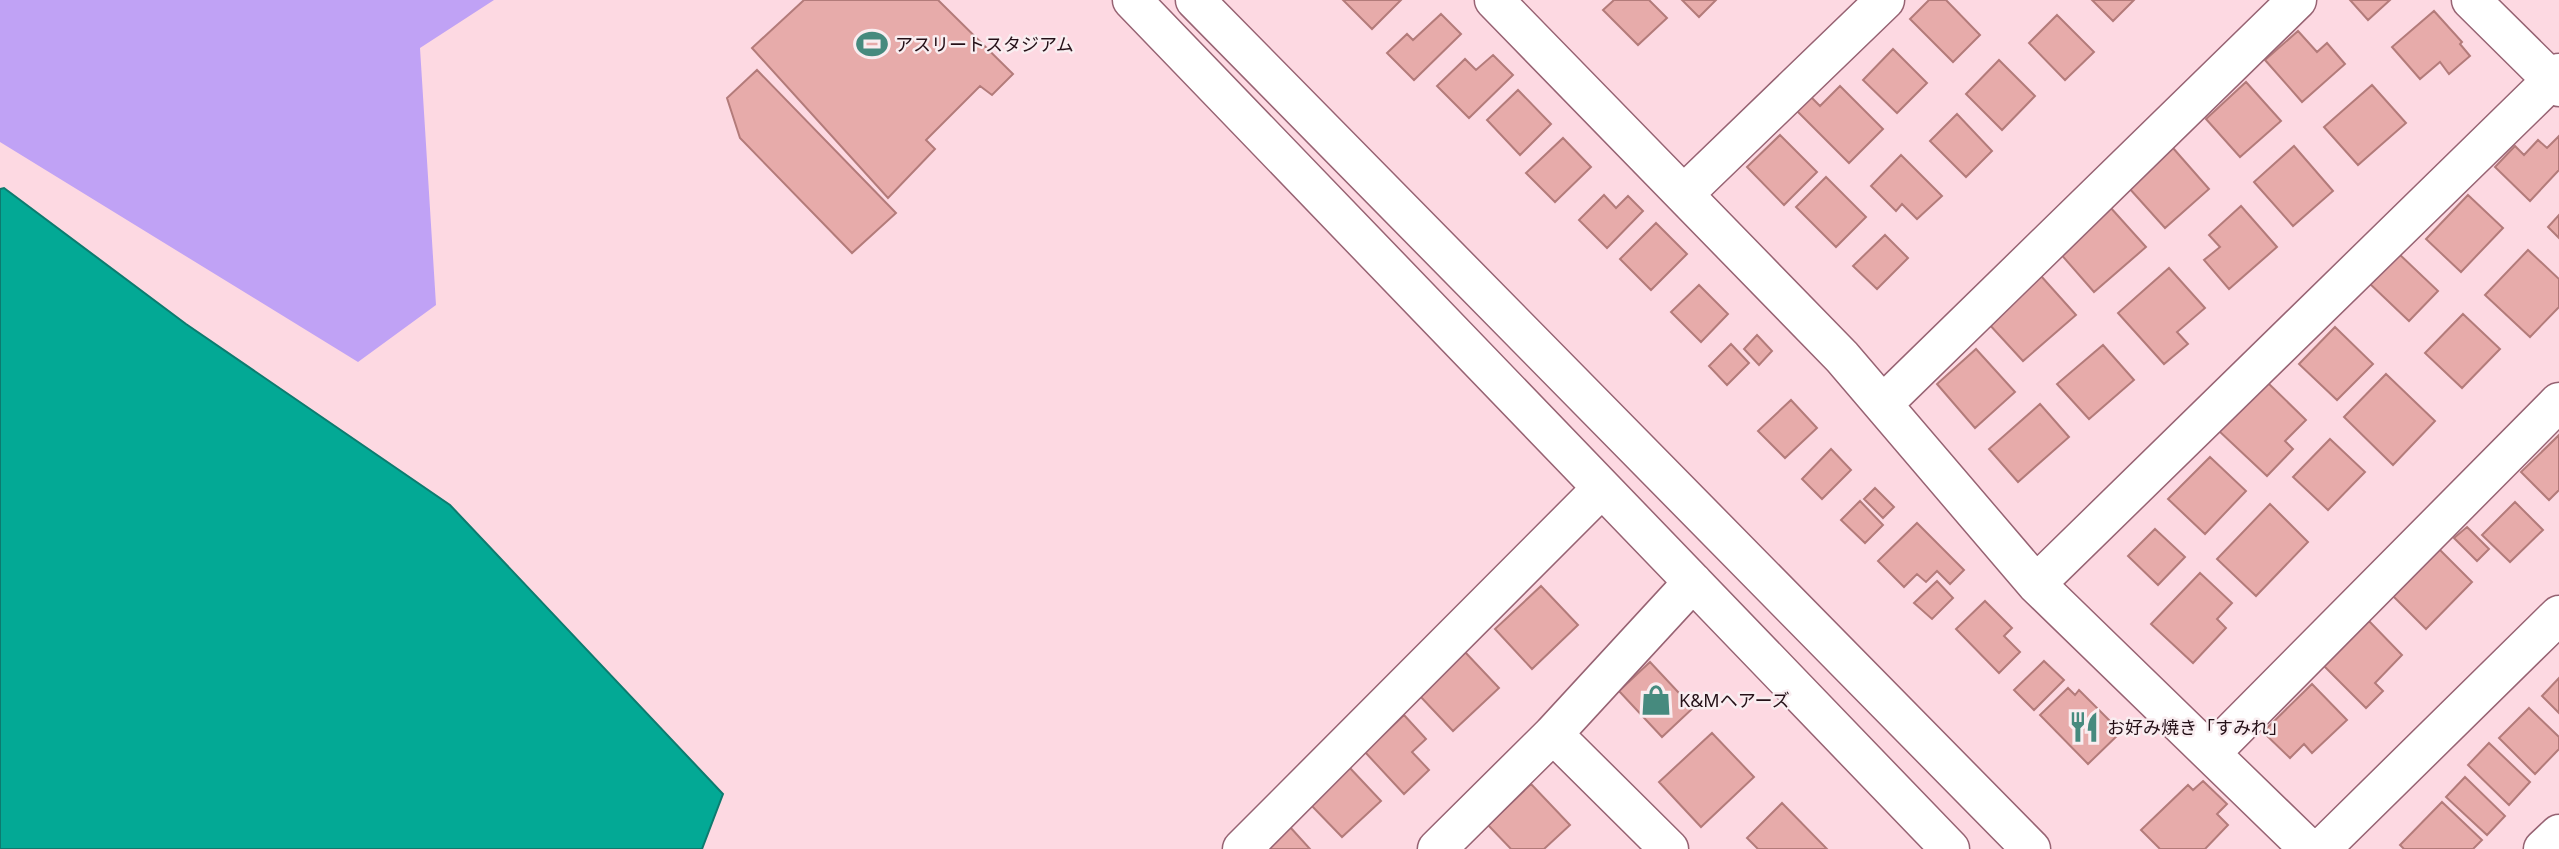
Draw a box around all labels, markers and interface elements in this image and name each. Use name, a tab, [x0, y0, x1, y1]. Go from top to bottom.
sports icon: アスリートスタジアム	[855, 27, 889, 61]
place label: アスリートスタジアム	[895, 32, 1074, 56]
shop icon: K&Mヘアーズ	[1639, 683, 1673, 717]
place label: K&Mヘアーズ	[1679, 688, 1790, 712]
restaurant icon: お好み焼き「すみれ」	[2067, 710, 2101, 744]
place label: お好み焼き「すみれ」	[2107, 715, 2287, 739]

